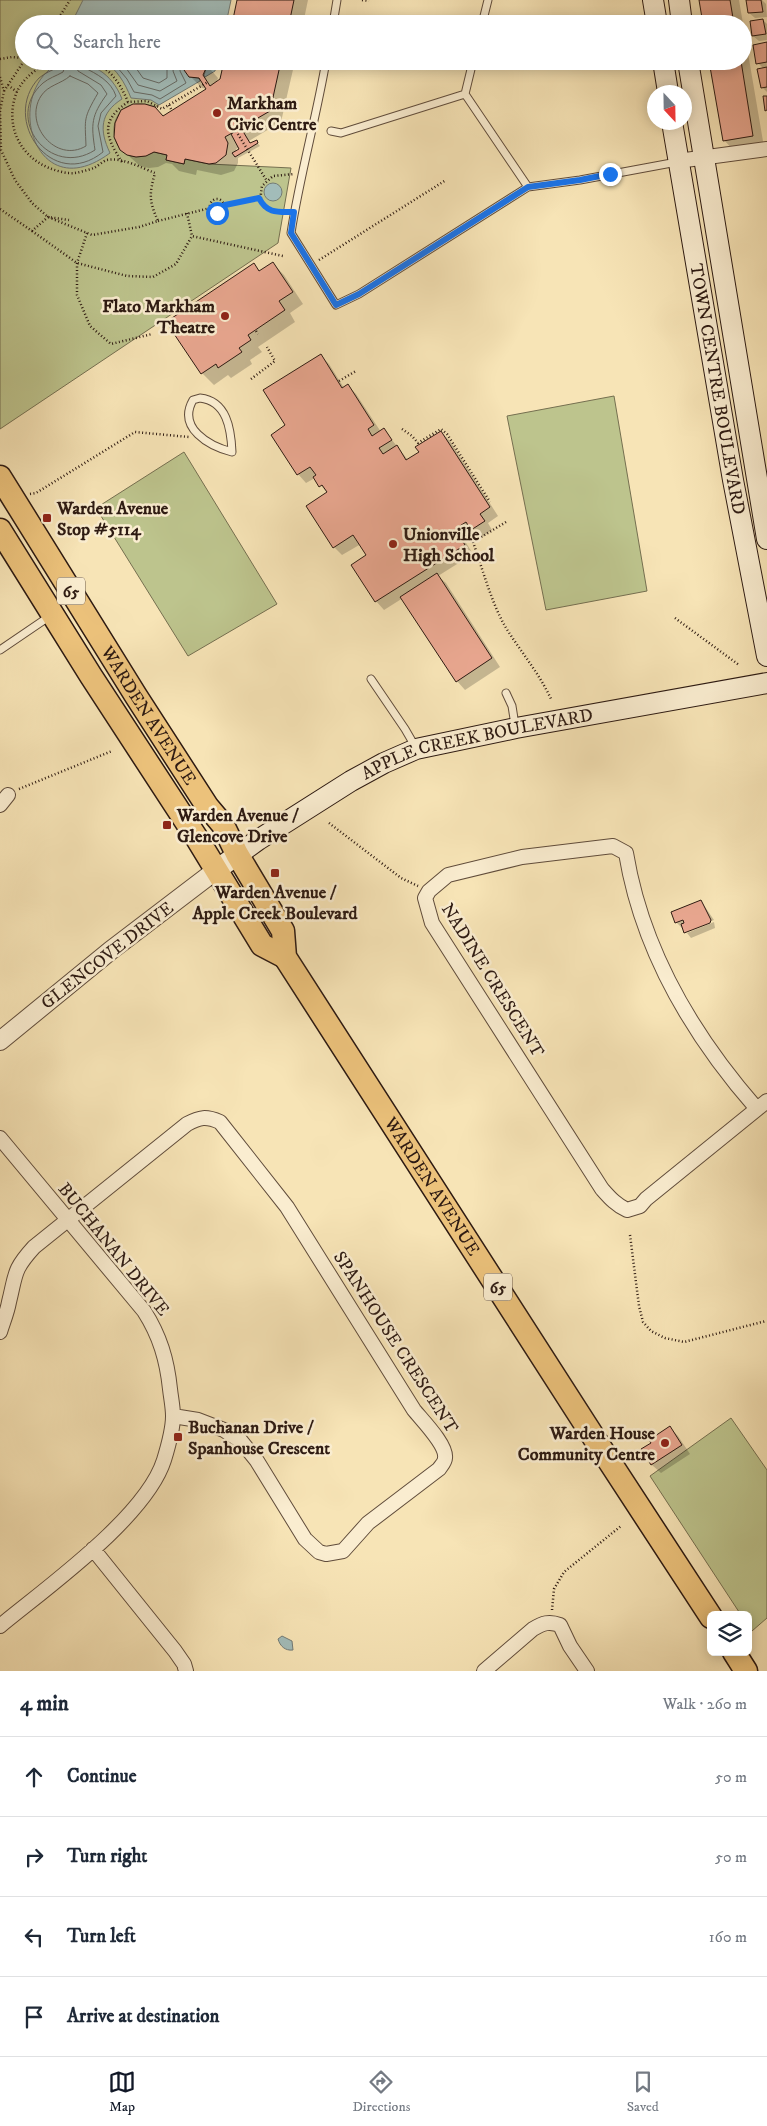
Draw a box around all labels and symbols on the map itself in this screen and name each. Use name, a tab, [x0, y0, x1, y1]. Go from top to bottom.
north arrow	[647, 85, 692, 130]
place label: Markham Civic Centre	[227, 93, 317, 136]
marker: Markham Civic Centre	[211, 107, 223, 119]
route end	[599, 163, 622, 186]
route start	[206, 202, 229, 225]
street label: TOWN CENTRE BOULEVARD	[684, 262, 749, 517]
place label: Flato Markham Theatre	[102, 296, 216, 339]
marker: Flato Markham Theatre	[219, 310, 231, 322]
place label: Warden Avenue Stop #5114	[56, 498, 169, 541]
marker: Warden Avenue Stop #5114	[41, 512, 53, 524]
place label: Unionville High School	[403, 524, 495, 567]
marker: Unionville High School	[387, 538, 399, 550]
road number: 65	[57, 578, 85, 604]
street label: WARDEN AVENUE	[95, 641, 201, 790]
street label: APPLE CREEK BOULEVARD	[358, 704, 595, 785]
place label: Warden Avenue / Glencove Drive	[176, 805, 299, 848]
marker: Warden Avenue / Glencove Drive	[161, 819, 173, 831]
marker: Warden Avenue / Apple Creek Boulevard	[269, 867, 281, 879]
place label: Warden Avenue / Apple Creek Boulevard	[191, 882, 359, 925]
street label: GLENCOVE DRIVE	[37, 897, 178, 1014]
street label: NADINE CRESCENT	[436, 900, 549, 1062]
street label: WARDEN AVENUE	[378, 1112, 484, 1260]
street label: BUCHANAN DRIVE	[53, 1179, 174, 1321]
street label: SPANHOUSE CRESCENT	[328, 1247, 462, 1438]
road number: 65	[484, 1274, 512, 1300]
place label: Buchanan Drive / Spanhouse Crescent	[188, 1417, 330, 1460]
place label: Warden House Community Centre	[518, 1423, 656, 1466]
marker: Buchanan Drive / Spanhouse Crescent	[172, 1431, 184, 1443]
marker: Warden House Community Centre	[659, 1437, 671, 1449]

